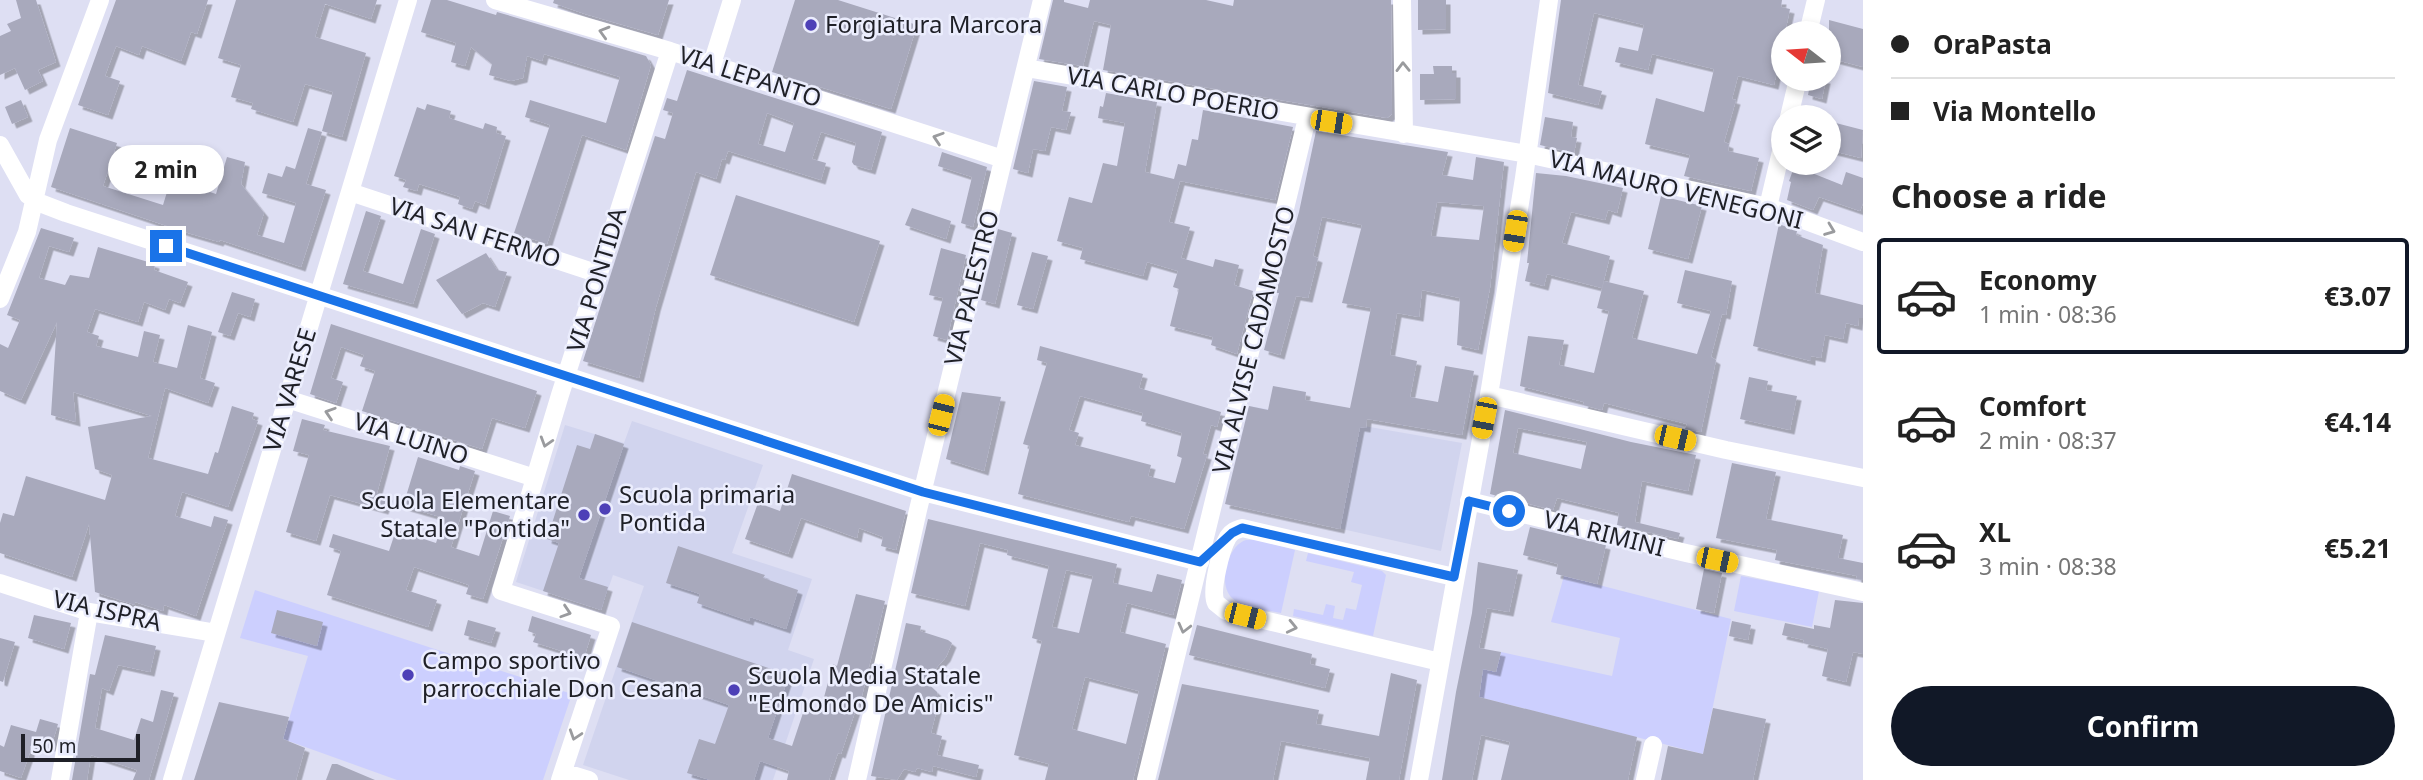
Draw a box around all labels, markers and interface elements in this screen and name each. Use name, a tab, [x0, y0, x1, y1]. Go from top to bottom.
place label: Forgiatura Marcora	[825, 7, 1042, 40]
marker: Forgiatura Marcora	[803, 17, 819, 33]
north arrow	[1771, 21, 1841, 91]
map controls	[1771, 21, 1841, 175]
one-way arrow	[599, 25, 611, 40]
text: OraPasta	[1933, 26, 2052, 62]
street label: VIA LEPANTO	[675, 37, 826, 114]
street label: VIA CARLO POERIO	[1065, 58, 1282, 127]
one-way arrow	[1396, 61, 1411, 72]
text: Via Montello	[1933, 93, 2096, 129]
button: layers	[1771, 105, 1841, 175]
car	[1309, 108, 1354, 136]
one-way arrow	[933, 131, 945, 146]
street label: VIA MAURO VENEGONI	[1546, 141, 1807, 236]
callout: 2 min	[108, 145, 224, 194]
text: 2 min	[134, 153, 198, 185]
text: Choose a ride	[1891, 174, 2107, 217]
street label: VIA SAN FERMO	[386, 188, 565, 275]
street label: VIA ALVISE CADAMOSTO	[1203, 202, 1302, 477]
street label: VIA PONTIDA	[558, 203, 633, 356]
street label: VIA PALESTRO	[935, 207, 1006, 369]
car	[1502, 209, 1529, 253]
one-way arrow	[1824, 221, 1836, 235]
route end	[150, 230, 182, 262]
text: Economy	[1979, 262, 2097, 298]
icon: car	[1895, 265, 1958, 328]
text: €3.07	[2324, 278, 2391, 314]
text: 1 min · 08:36	[1979, 298, 2117, 330]
street label: VIA VARESE	[254, 324, 323, 455]
text: Comfort	[1979, 388, 2087, 424]
icon: car	[1895, 391, 1958, 454]
car	[926, 392, 957, 438]
car	[1470, 395, 1499, 441]
street label: VIA LUINO	[350, 403, 473, 472]
text: €4.14	[2324, 404, 2391, 440]
one-way arrow	[325, 407, 337, 421]
car	[1653, 423, 1698, 453]
text: 2 min · 08:37	[1979, 424, 2117, 456]
one-way arrow	[540, 436, 555, 448]
place label: Scuola primaria Pontida	[619, 477, 795, 538]
place label: Scuola Elementare Statale "Pontida"	[361, 483, 570, 544]
route start	[1493, 495, 1525, 527]
marker: Scuola primaria Pontida	[597, 501, 613, 517]
street label: VIA RIMINI	[1540, 502, 1668, 563]
marker: Scuola Elementare Statale "Pontida"	[576, 507, 592, 523]
text: XL	[1979, 514, 2011, 550]
icon: car	[1895, 517, 1958, 580]
text: €5.21	[2324, 530, 2391, 566]
car	[1695, 545, 1740, 575]
text: 3 min · 08:38	[1979, 550, 2117, 582]
street label: VIA ISPRA	[50, 581, 165, 638]
car	[1223, 601, 1268, 631]
one-way arrow	[560, 603, 572, 618]
one-way arrow	[1286, 619, 1298, 633]
one-way arrow	[1178, 622, 1192, 634]
place label: Campo sportivo parrocchiale Don Cesana	[422, 643, 703, 704]
place label: Scuola Media Statale "Edmondo De Amicis"	[748, 658, 993, 719]
marker: Campo sportivo parrocchiale Don Cesana	[400, 667, 416, 683]
marker: Scuola Media Statale "Edmondo De Amicis"	[726, 682, 742, 698]
button: Confirm	[1891, 686, 2395, 766]
one-way arrow	[568, 729, 583, 741]
scale bar	[21, 731, 140, 763]
text: 50 m	[32, 733, 76, 759]

